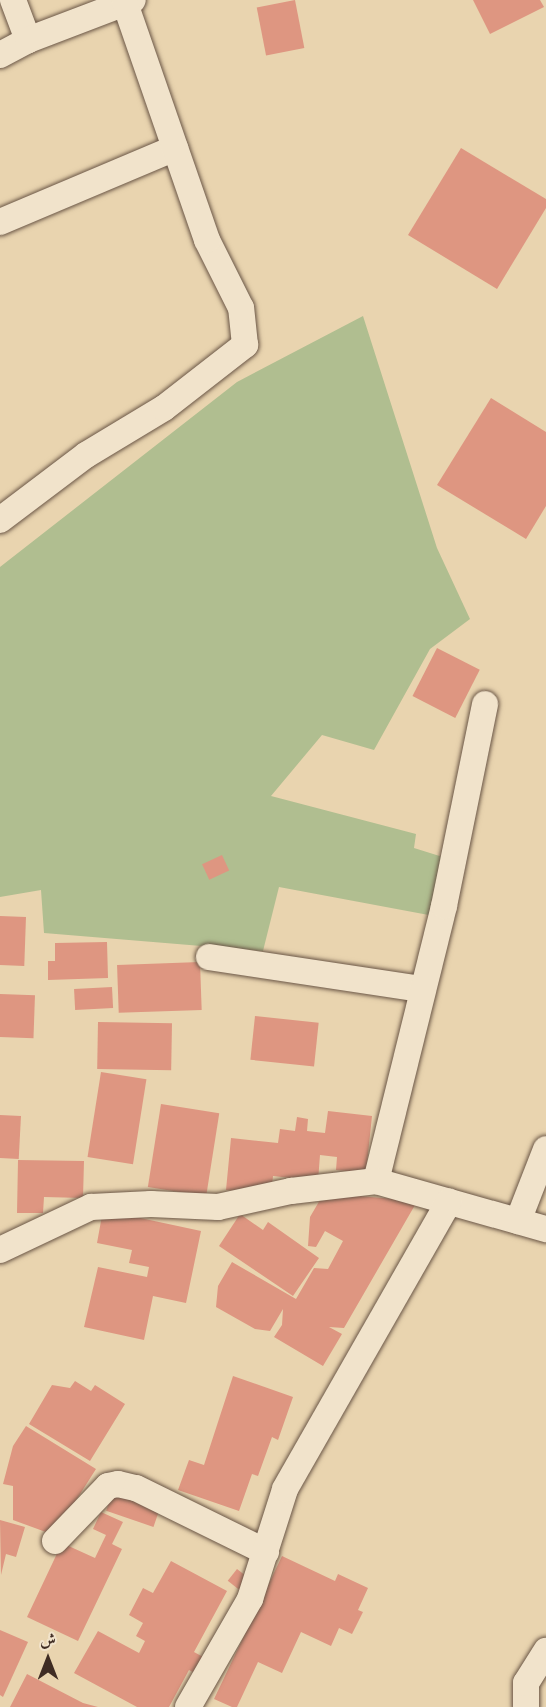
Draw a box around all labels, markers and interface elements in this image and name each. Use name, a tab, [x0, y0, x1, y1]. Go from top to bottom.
north arrow	[18, 1629, 78, 1689]
text: ش	[40, 1633, 56, 1649]

